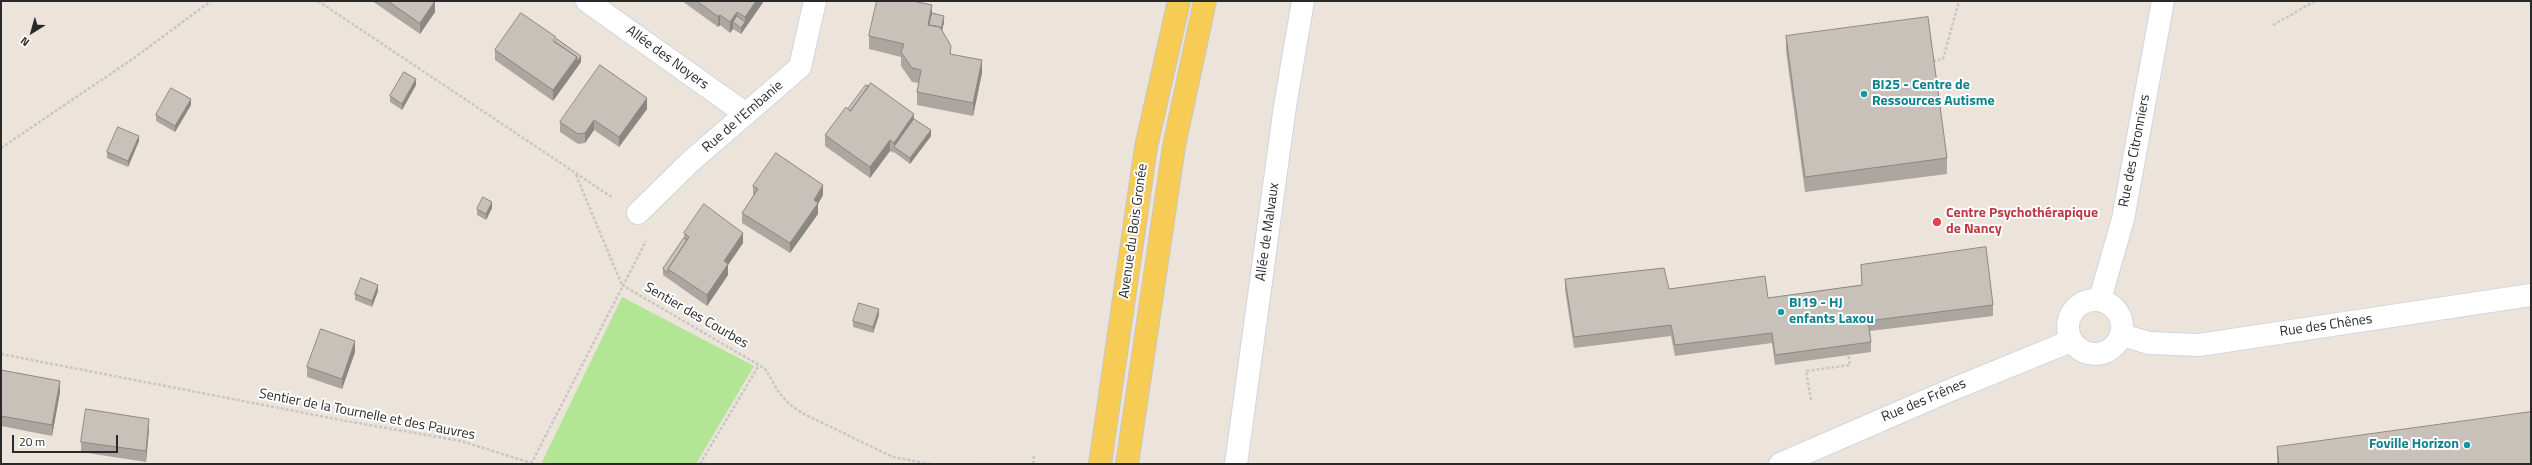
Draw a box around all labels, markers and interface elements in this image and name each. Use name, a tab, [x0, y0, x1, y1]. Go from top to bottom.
north arrow	[12, 12, 52, 52]
street label: Allée des Noyers	[623, 22, 711, 94]
text: N	[17, 33, 33, 50]
street label: Rue de l'Embanie	[699, 77, 787, 157]
place label: BI25 - Centre de Ressources Autisme	[1872, 78, 1995, 110]
marker: BI25 - Centre de Ressources Autisme	[1859, 89, 1869, 99]
street label: Rue des Citronniers	[2116, 93, 2154, 209]
street label: Avenue du Bois Gronée	[1116, 163, 1152, 299]
street label: Allée de Malvaux	[1253, 182, 1283, 282]
place label: Centre Psychothérapique de Nancy	[1946, 206, 2098, 238]
marker: Centre Psychothérapique de Nancy	[1931, 216, 1943, 228]
street label: Sentier des Courbes	[641, 279, 751, 353]
place label: BI19 - HJ enfants Laxou	[1789, 296, 1874, 328]
marker: BI19 - HJ enfants Laxou	[1776, 307, 1786, 317]
street label: Rue des Chênes	[2279, 311, 2373, 341]
street label: Rue des Frênes	[1879, 376, 1969, 426]
street label: Sentier de la Tournelle et des Pauvres	[258, 386, 476, 444]
scale bar	[14, 427, 120, 453]
text: 20 m	[19, 432, 45, 451]
place label: Foville Horizon	[2369, 437, 2459, 453]
marker: Foville Horizon	[2462, 440, 2472, 450]

